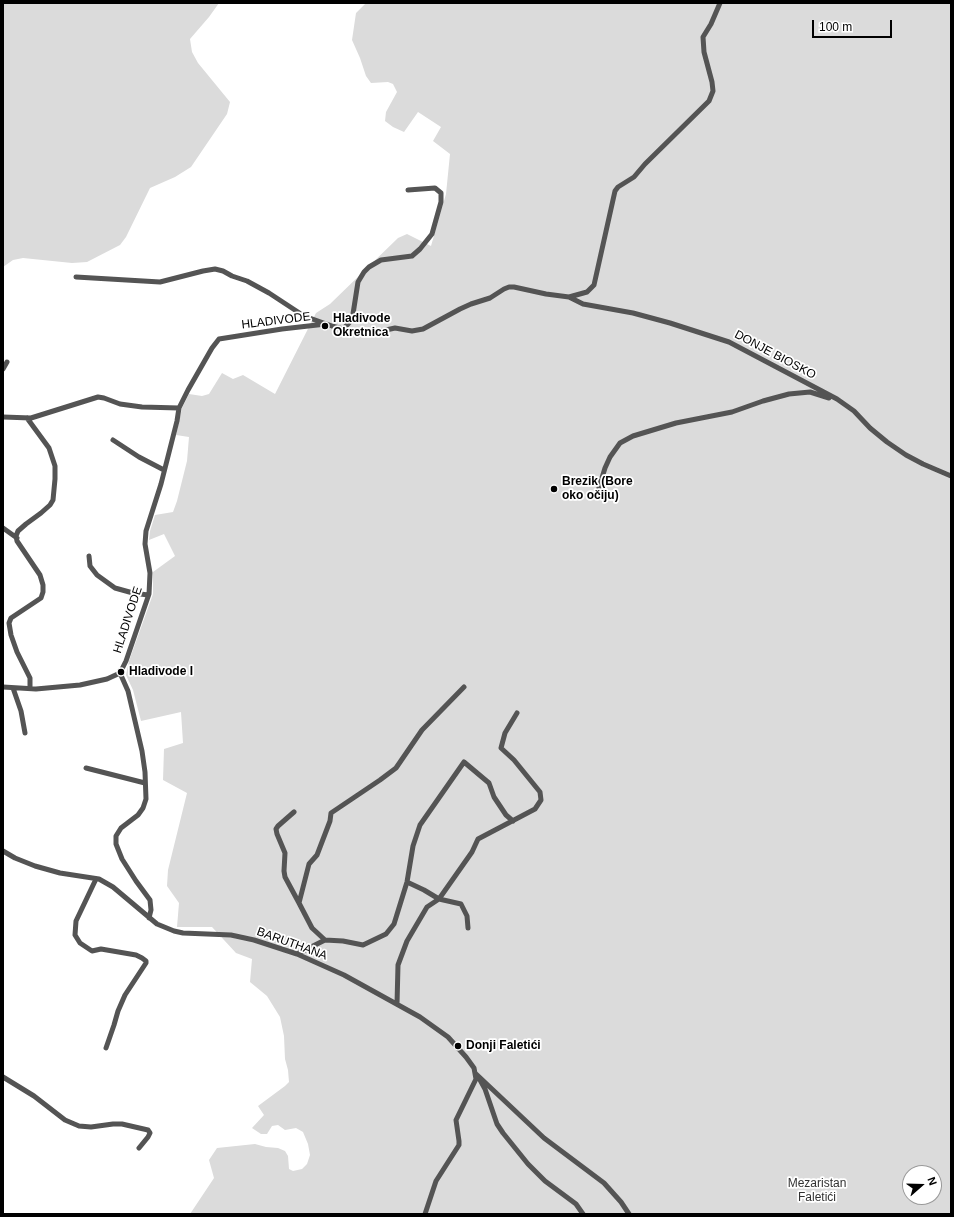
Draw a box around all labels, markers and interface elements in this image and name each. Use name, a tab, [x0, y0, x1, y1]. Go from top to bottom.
scale bar	[814, 12, 894, 38]
text: 100 m	[819, 20, 852, 34]
street label: HLADIVODE	[241, 310, 311, 332]
place label: Hladivode Okretnica	[333, 312, 390, 340]
marker: Hladivode Okretnica	[320, 321, 330, 331]
street label: DONJE BIOSKO	[732, 328, 818, 382]
place label: Brezik (Bore oko očiju)	[562, 475, 633, 503]
marker: Brezik (Bore oko očiju)	[549, 484, 559, 494]
street label: HLADIVODE	[110, 585, 146, 655]
place label: Hladivode I	[129, 665, 193, 679]
marker: Hladivode I	[116, 667, 126, 677]
street label: BARUTHANA	[255, 925, 329, 963]
place label: Donji Faletići	[466, 1039, 541, 1053]
marker: Donji Faletići	[453, 1041, 463, 1051]
north arrow	[902, 1165, 942, 1205]
text: N	[925, 1175, 939, 1187]
park label: Mezaristan Faletići	[788, 1177, 846, 1205]

